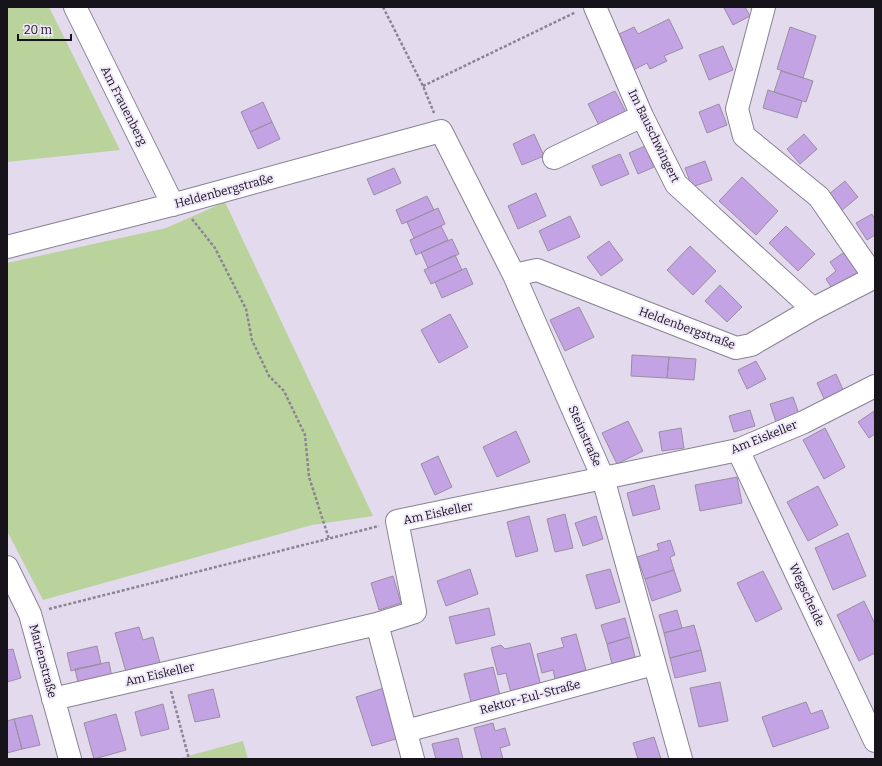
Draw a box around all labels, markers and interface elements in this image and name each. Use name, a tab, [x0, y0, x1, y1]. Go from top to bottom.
scale bar	[18, 16, 71, 42]
text: 20 m	[24, 23, 53, 37]
street label: Am Frauenberg	[98, 64, 150, 148]
street label: Im Bauschwingert	[625, 87, 683, 185]
street label: Heldenbergstraße	[173, 171, 275, 211]
street label: Heldenbergstraße	[637, 304, 737, 352]
street label: Steinstraße	[565, 404, 605, 468]
street label: Am Eiskeller	[729, 417, 800, 457]
street label: Am Eiskeller	[402, 499, 475, 527]
street label: Wegscheide	[786, 561, 828, 629]
street label: Marienstraße	[26, 623, 60, 699]
street label: Am Eiskeller	[124, 659, 197, 689]
street label: Rektor-Eul-Straße	[478, 677, 582, 717]

